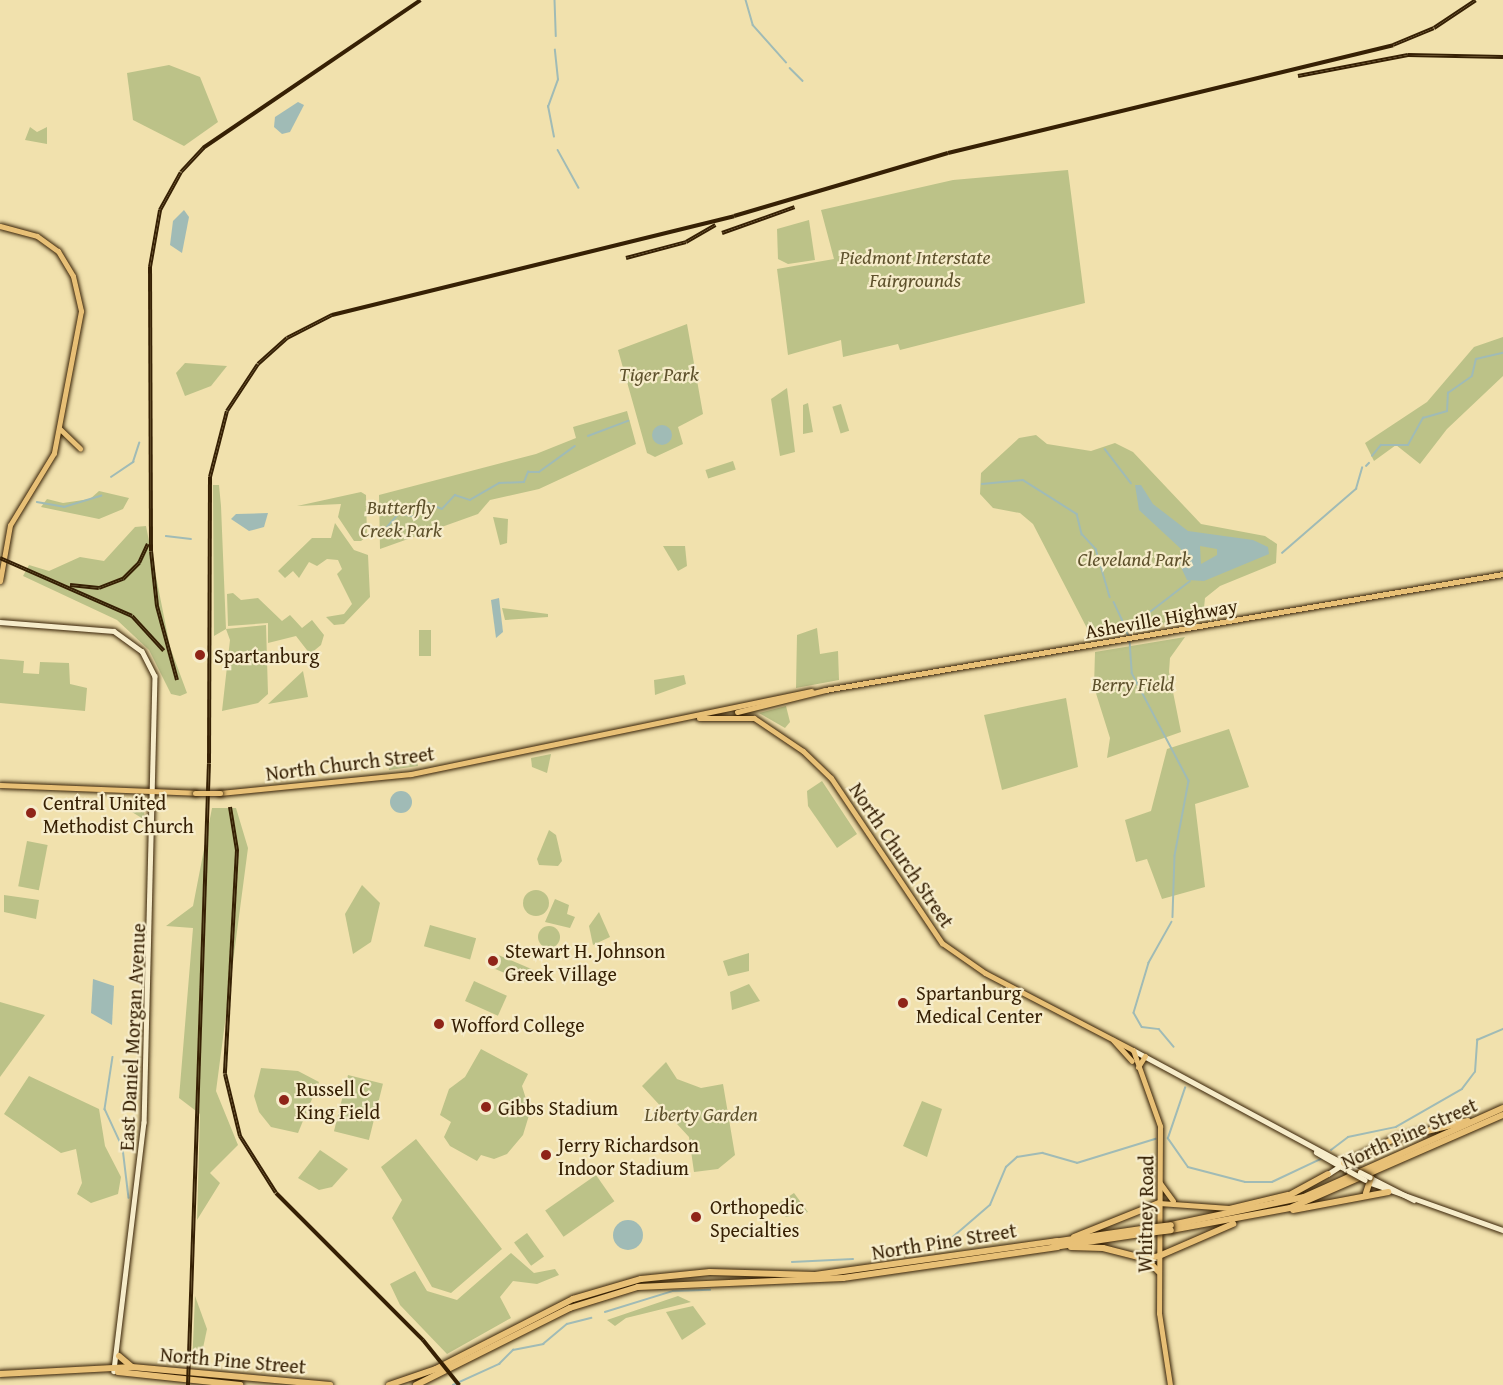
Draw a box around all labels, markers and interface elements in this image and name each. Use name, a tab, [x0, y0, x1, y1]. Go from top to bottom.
park label: Piedmont Interstate Fairgrounds	[839, 244, 991, 291]
park label: Tiger Park	[619, 361, 699, 385]
park label: Butterfly Creek Park	[360, 494, 442, 541]
park label: Cleveland Park	[1077, 546, 1191, 570]
street label: Asheville Highway	[1083, 593, 1239, 643]
place label: Spartanburg	[214, 643, 319, 667]
marker: Spartanburg	[191, 646, 209, 664]
park label: Berry Field	[1092, 671, 1174, 695]
street label: North Church Street	[264, 741, 436, 785]
street label: North Church Street	[845, 778, 959, 932]
place label: Central United Methodist Church	[43, 790, 194, 837]
marker: Central United Methodist Church	[24, 806, 38, 820]
street label: East Daniel Morgan Avenue	[114, 922, 150, 1152]
place label: Stewart H. Johnson Greek Village	[505, 938, 665, 985]
marker: Stewart H. Johnson Greek Village	[486, 954, 500, 968]
place label: Spartanburg Medical Center	[916, 980, 1043, 1027]
marker: Spartanburg Medical Center	[894, 994, 912, 1012]
place label: Wofford College	[451, 1012, 585, 1036]
marker: Wofford College	[432, 1017, 446, 1031]
place label: Russell C King Field	[296, 1076, 380, 1123]
street label: North Pine Street	[1337, 1092, 1481, 1174]
marker: Russell C King Field	[277, 1093, 291, 1107]
place label: Gibbs Stadium	[498, 1095, 618, 1119]
marker: Gibbs Stadium	[479, 1100, 493, 1114]
park label: Liberty Garden	[644, 1101, 758, 1125]
place label: Jerry Richardson Indoor Stadium	[558, 1132, 699, 1179]
marker: Jerry Richardson Indoor Stadium	[539, 1148, 553, 1162]
street label: Whitney Road	[1132, 1155, 1158, 1273]
place label: Orthopedic Specialties	[710, 1194, 804, 1241]
marker: Orthopedic Specialties	[687, 1208, 705, 1226]
street label: North Pine Street	[870, 1218, 1018, 1264]
street label: North Pine Street	[159, 1342, 307, 1378]

